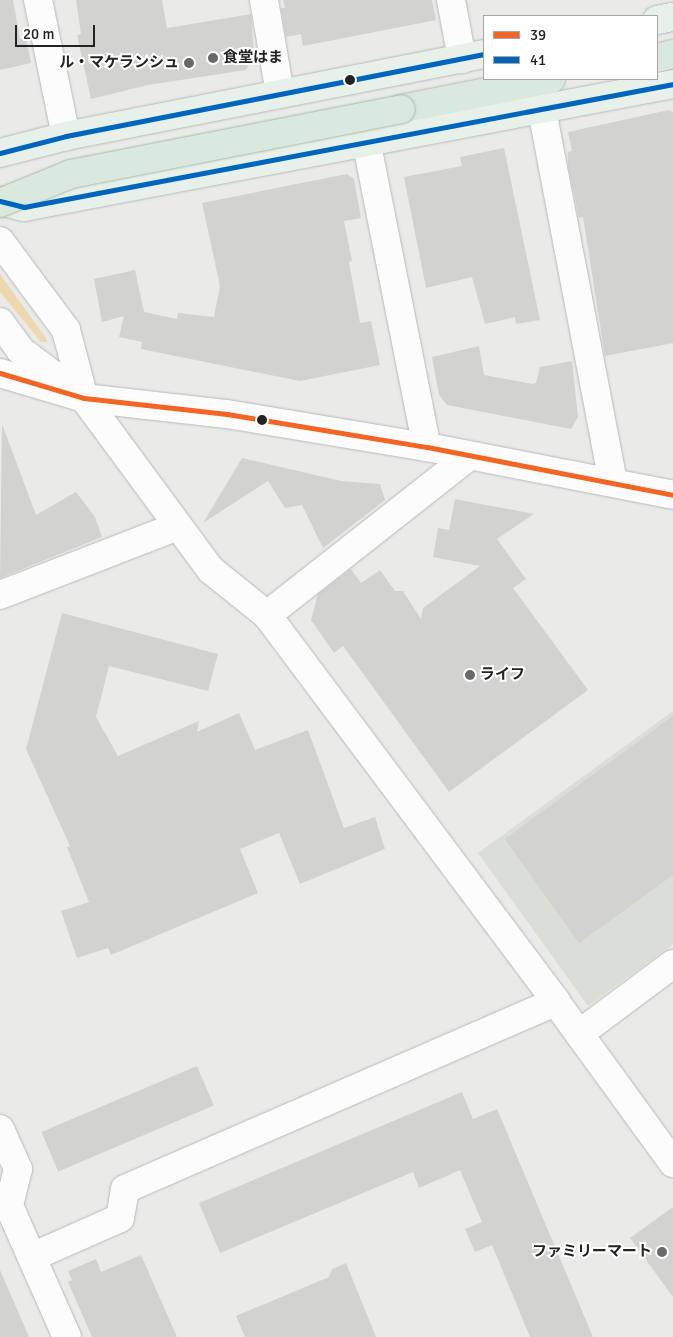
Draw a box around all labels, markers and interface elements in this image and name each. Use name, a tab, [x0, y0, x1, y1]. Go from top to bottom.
scale bar	[18, 15, 98, 47]
legend	[483, 15, 658, 80]
text: 20 m	[23, 25, 54, 43]
text: 39	[530, 26, 546, 44]
place label: 食堂はま	[223, 49, 283, 67]
text: 41	[530, 51, 546, 69]
marker: 食堂はま	[207, 52, 219, 64]
place label: ル・マケランシュ	[59, 54, 179, 72]
marker: ル・マケランシュ	[183, 57, 195, 69]
unlabelled marker	[345, 75, 355, 85]
unlabelled marker	[257, 415, 267, 425]
place label: ライフ	[480, 666, 525, 684]
marker: ライフ	[464, 669, 476, 681]
place label: ファミリーマート	[532, 1243, 652, 1261]
marker: ファミリーマート	[656, 1246, 668, 1258]

